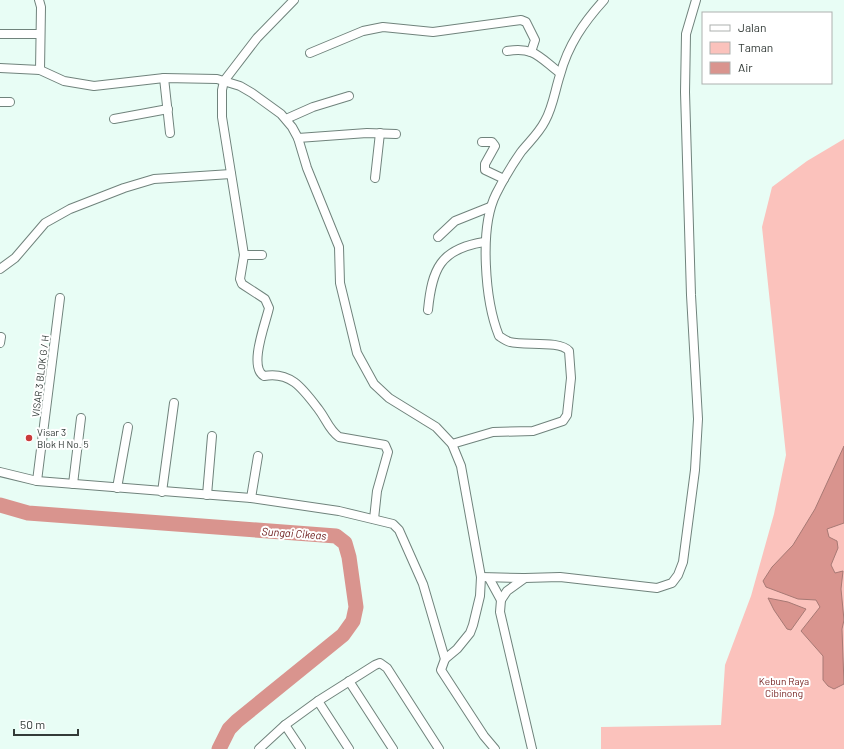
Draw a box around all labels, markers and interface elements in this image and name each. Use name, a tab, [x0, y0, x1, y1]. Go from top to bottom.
legend	[702, 12, 832, 84]
text: Jalan	[738, 20, 766, 34]
text: Taman	[738, 40, 773, 54]
text: Air	[738, 60, 753, 74]
street label: VISAR 3 BLOK G / H	[29, 334, 51, 418]
place label: Visar 3 Blok H No. 5	[37, 426, 89, 450]
marker: Visar 3 Blok H No. 5	[24, 433, 34, 443]
water label: Sungai Cikeas	[261, 524, 327, 542]
park label: Kebun Raya Cibinong	[759, 675, 809, 699]
scale bar	[14, 711, 78, 737]
text: 50 m	[20, 717, 45, 731]

